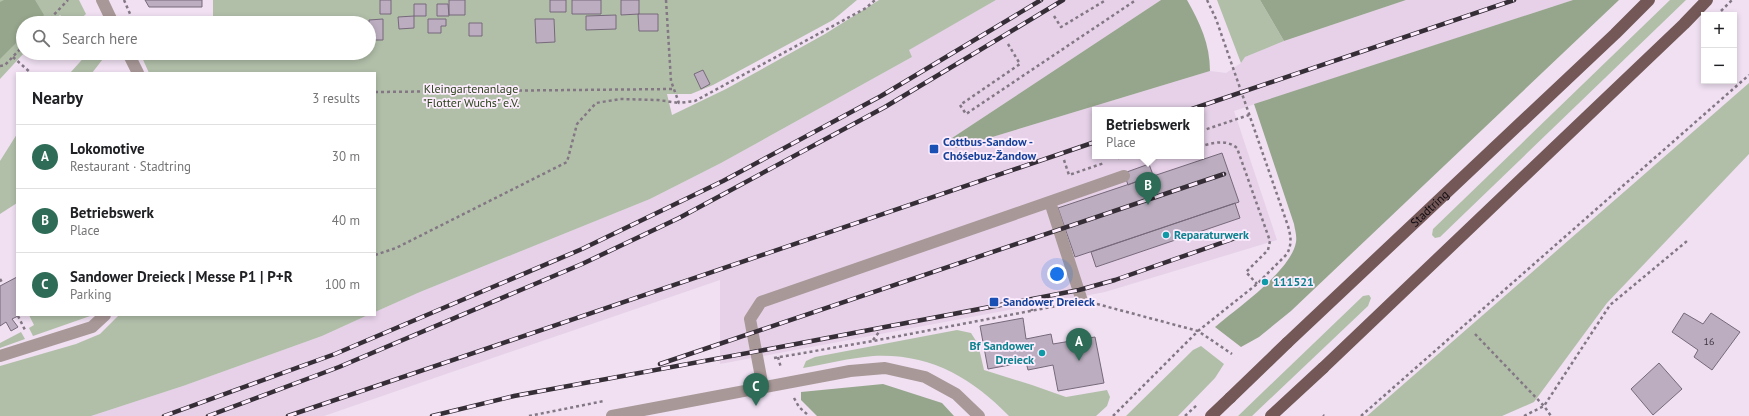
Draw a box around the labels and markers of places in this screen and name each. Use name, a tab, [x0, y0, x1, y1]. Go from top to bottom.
place label: Cottbus-Sandow - Chóśebuz-Žandow	[943, 134, 1037, 163]
marker: Cottbus-Sandow - Chóśebuz-Žandow	[928, 143, 940, 155]
pin: B	[1135, 172, 1161, 205]
place label: Reparaturwerk	[1174, 227, 1249, 242]
marker: Reparaturwerk	[1161, 230, 1171, 240]
place label: 111521	[1273, 274, 1314, 289]
marker: 111521	[1260, 277, 1270, 287]
place label: Sandower Dreieck	[1003, 294, 1095, 309]
marker: Sandower Dreieck	[988, 296, 1000, 308]
pin: A	[1066, 328, 1092, 361]
place label: Bf Sandower Dreieck	[970, 338, 1035, 367]
marker: Bf Sandower Dreieck	[1037, 348, 1047, 358]
pin: C	[743, 373, 769, 406]

